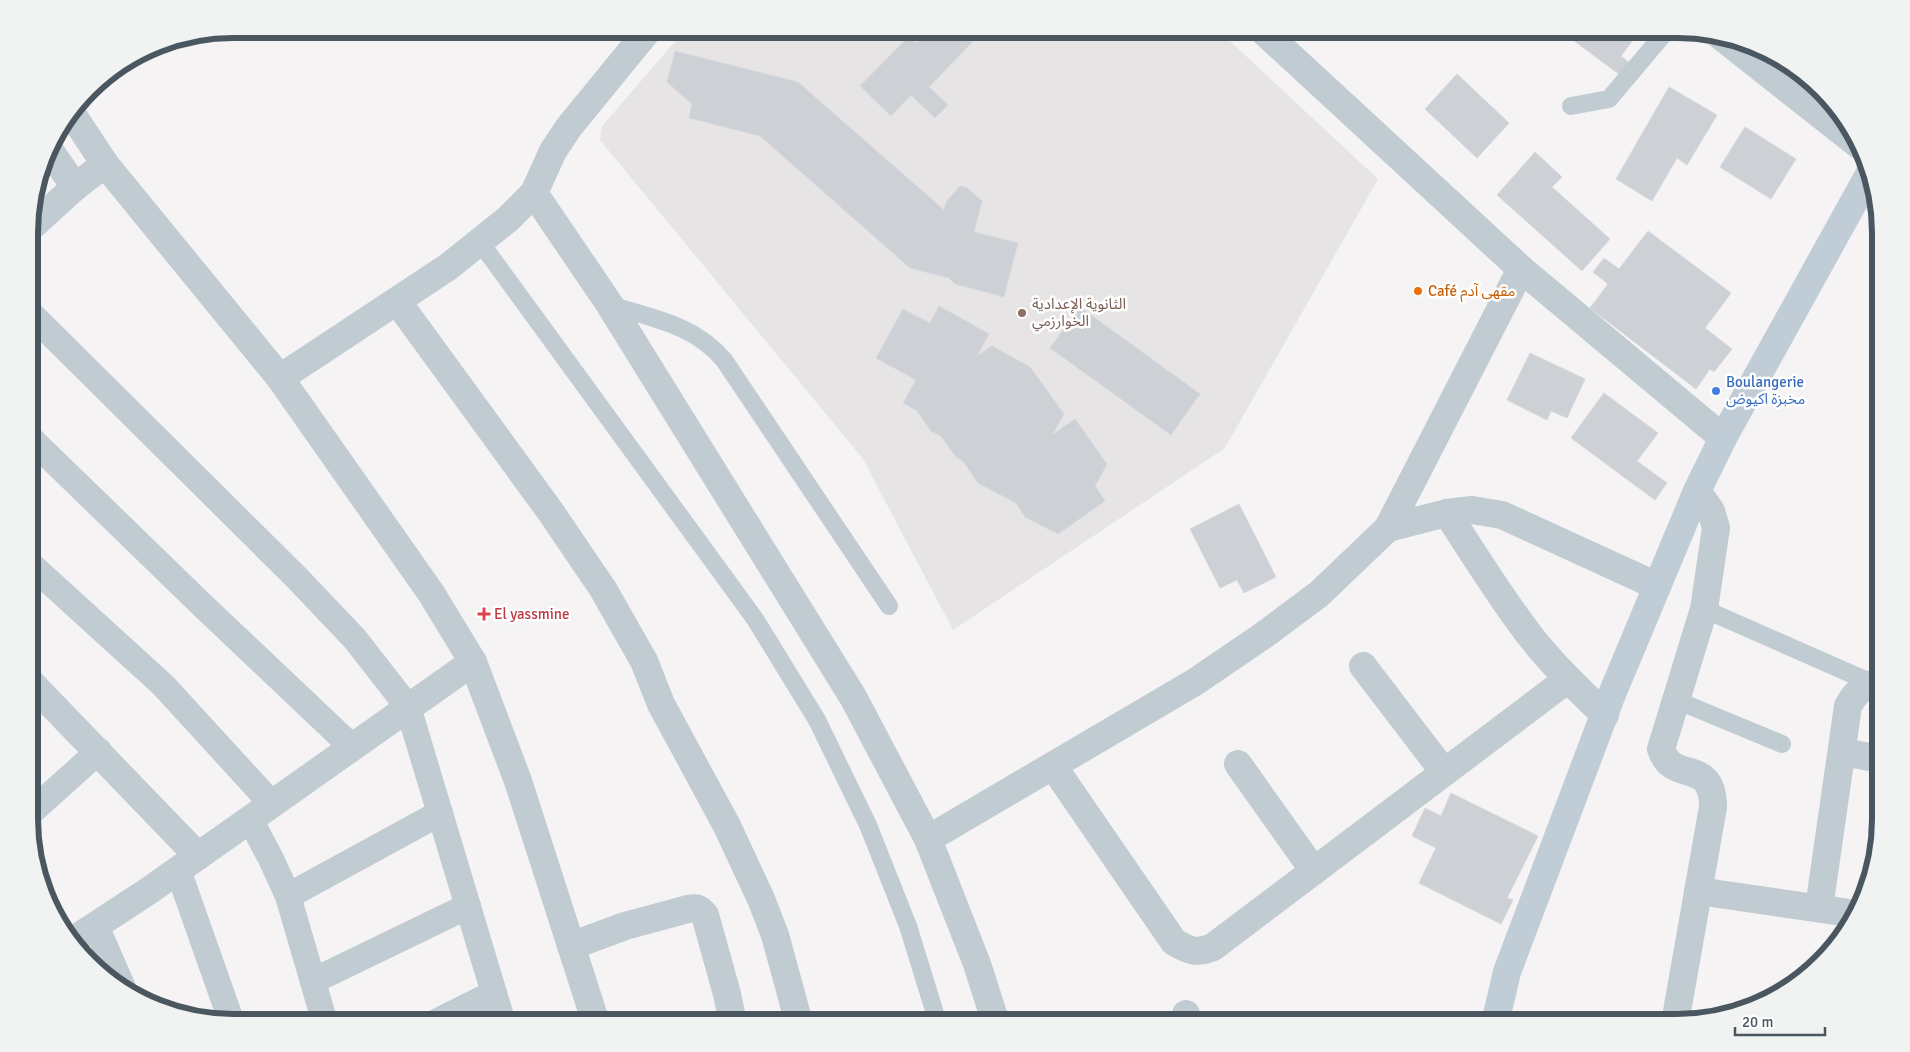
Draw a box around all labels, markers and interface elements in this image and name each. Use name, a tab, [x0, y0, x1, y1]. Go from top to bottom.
place label: Café مقهى آدم	[1428, 282, 1515, 302]
marker: Café مقهى آدم	[1412, 285, 1424, 297]
place label: الثانوية الإعدادية الخوارزمي	[1032, 295, 1126, 332]
marker: الثانوية الإعدادية الخوارزمي	[1016, 307, 1028, 319]
place label: Boulangerie مخبزة اكيوض	[1726, 373, 1805, 408]
marker: Boulangerie مخبزة اكيوض	[1710, 385, 1722, 397]
place label: El yassmine	[494, 605, 569, 623]
marker: El yassmine	[478, 608, 490, 620]
scale bar	[1735, 1004, 1825, 1036]
text: 20 m	[1742, 1013, 1773, 1031]

